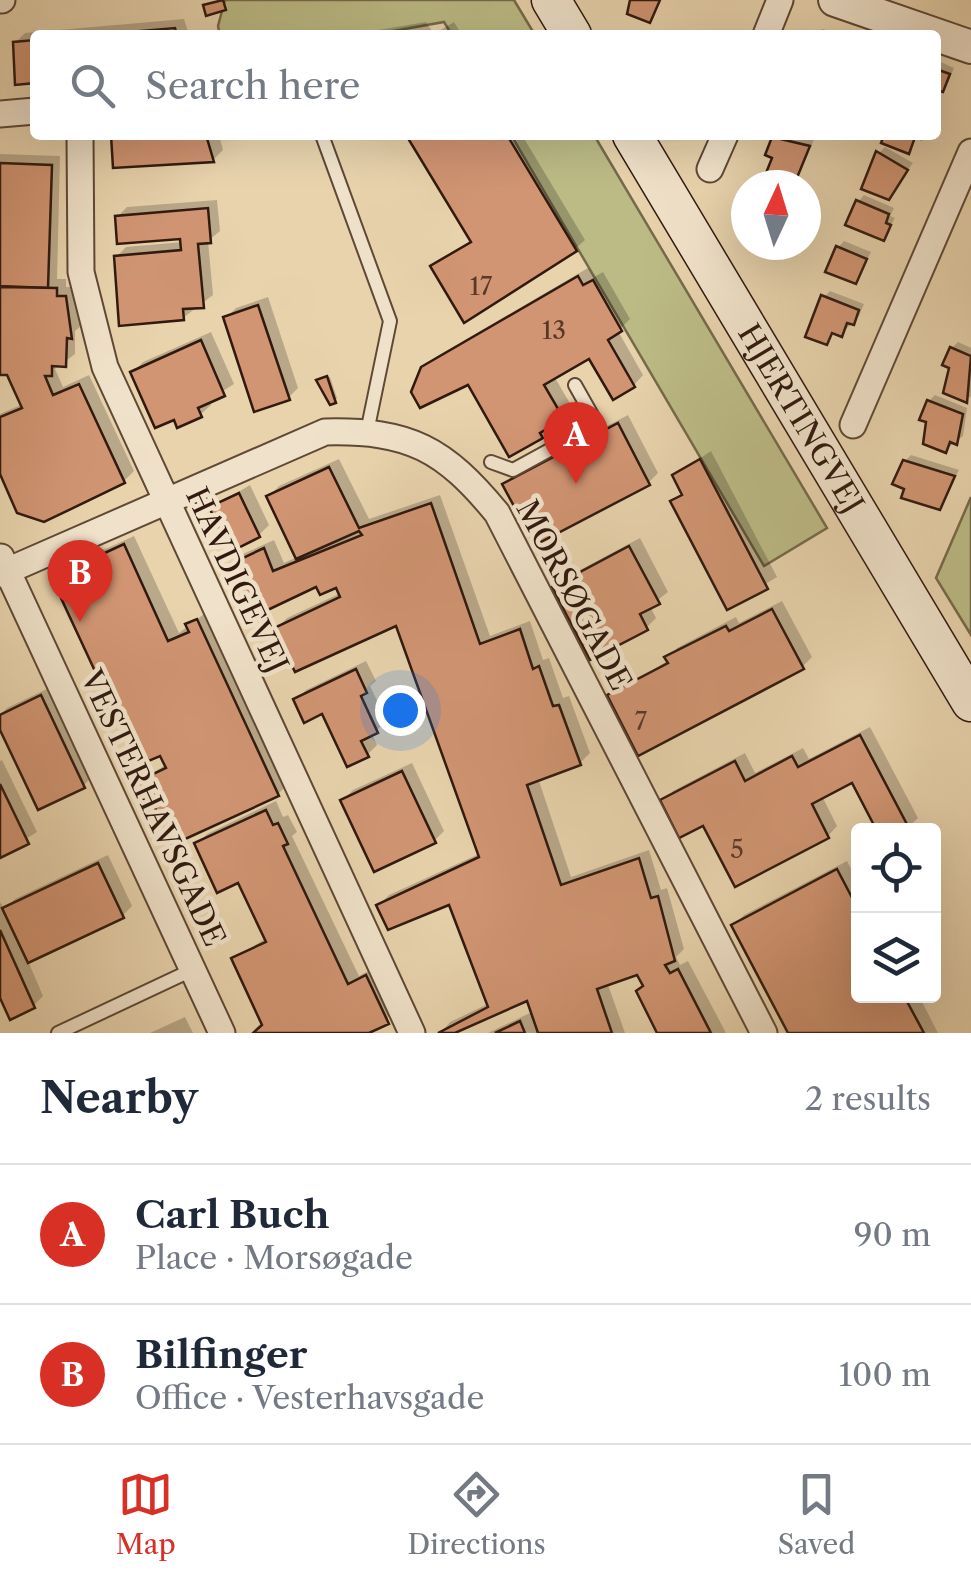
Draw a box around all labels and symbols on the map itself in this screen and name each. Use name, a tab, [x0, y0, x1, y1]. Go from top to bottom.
north arrow	[731, 170, 821, 260]
house number: 17	[470, 271, 493, 302]
house number: 13	[542, 315, 566, 346]
street label: HJERTINGVEJ	[731, 317, 872, 520]
pin: A	[544, 402, 608, 484]
street label: HAVDIGEVEJ	[178, 481, 296, 679]
street label: MORSØGADE	[508, 494, 640, 696]
pin: B	[48, 540, 112, 622]
street label: VESTERHAVSGADE	[72, 663, 233, 952]
your location	[375, 685, 426, 736]
house number: 7	[635, 706, 648, 737]
house number: 5	[730, 834, 744, 865]

